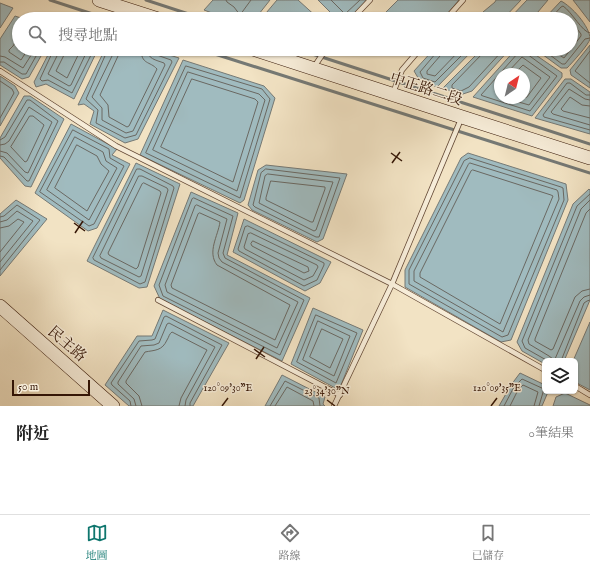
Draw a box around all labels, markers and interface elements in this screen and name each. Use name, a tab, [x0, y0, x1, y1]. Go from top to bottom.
search box	[12, 12, 578, 56]
icon: search	[26, 23, 48, 45]
text: 搜尋地點	[58, 26, 118, 45]
street label: 中正路二段	[387, 68, 465, 110]
north arrow	[494, 68, 530, 104]
street label: 民主路	[44, 322, 90, 366]
map controls	[542, 358, 578, 394]
button: layers	[542, 358, 578, 394]
scale bar	[12, 378, 90, 397]
text: 50 m	[18, 380, 38, 394]
text: 120°09'30"E	[203, 382, 253, 395]
text: 120°09'35"E	[473, 382, 521, 395]
text: 23°34'30"N	[304, 385, 350, 398]
text: 附近	[16, 424, 50, 445]
text: 0筆結果	[529, 425, 574, 442]
tab: 地圖	[86, 522, 108, 563]
tab: 路線	[279, 522, 301, 563]
tab: 已儲存	[472, 522, 505, 563]

